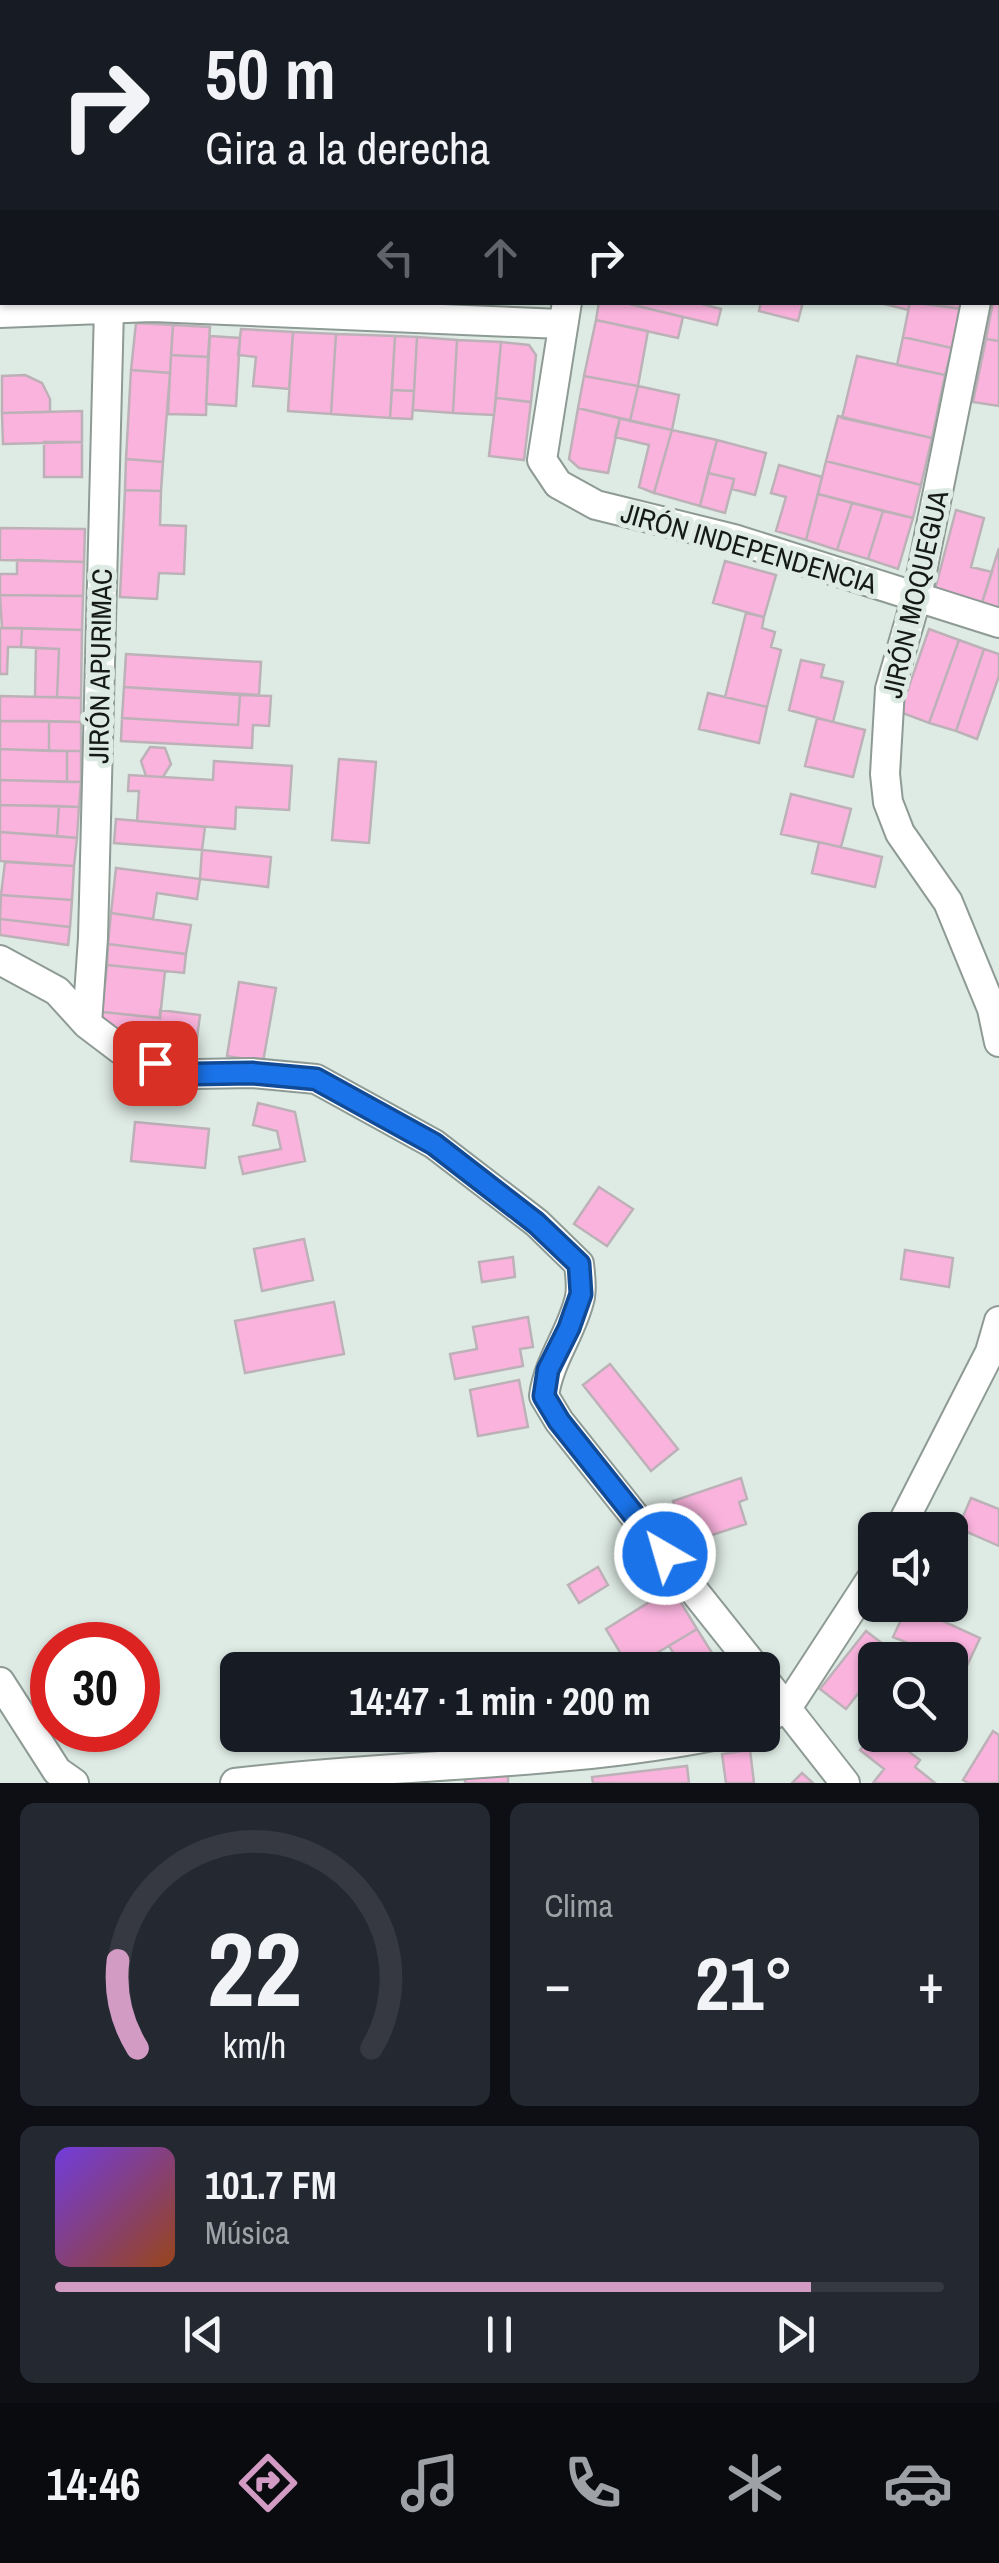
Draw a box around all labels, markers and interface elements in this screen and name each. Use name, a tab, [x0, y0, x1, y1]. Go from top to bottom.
text: 50 m	[205, 27, 336, 121]
icon: right	[40, 40, 170, 170]
text: Gira a la derecha	[205, 117, 490, 178]
icon: left	[368, 230, 423, 285]
icon: ahead	[473, 230, 528, 285]
icon: right	[578, 230, 633, 285]
street label: JIRÓN MOQUEGUA	[873, 486, 957, 701]
street label: JIRÓN INDEPENDENCIA	[617, 493, 882, 603]
street label: JIRÓN APURIMAC	[79, 568, 121, 764]
pin	[113, 1021, 198, 1106]
icon: arrive	[128, 1036, 183, 1091]
position arrow	[613, 1502, 717, 1606]
map controls	[858, 1512, 968, 1752]
button: sound	[858, 1512, 968, 1622]
speed limit sign: 30	[30, 1622, 160, 1752]
button: search	[858, 1642, 968, 1752]
text: 14:47 · 1 min · 200 m	[349, 1676, 651, 1727]
text: Clima	[545, 1884, 613, 1927]
text: 22	[207, 1898, 302, 2038]
text: 21°	[695, 1932, 793, 2033]
text: −	[545, 1946, 571, 2020]
text: +	[918, 1946, 944, 2020]
text: km/h	[223, 2021, 287, 2069]
text: 101.7 FM	[205, 2160, 337, 2211]
text: Música	[205, 2211, 290, 2254]
icon: previous	[176, 2307, 231, 2362]
icon: pause	[472, 2307, 527, 2362]
icon: next	[768, 2307, 823, 2362]
icon: directions	[233, 2448, 303, 2518]
icon: music	[395, 2448, 465, 2518]
icon: phone	[558, 2448, 628, 2518]
icon: climate	[720, 2448, 790, 2518]
icon: car	[883, 2448, 953, 2518]
text: 14:46	[46, 2453, 141, 2514]

